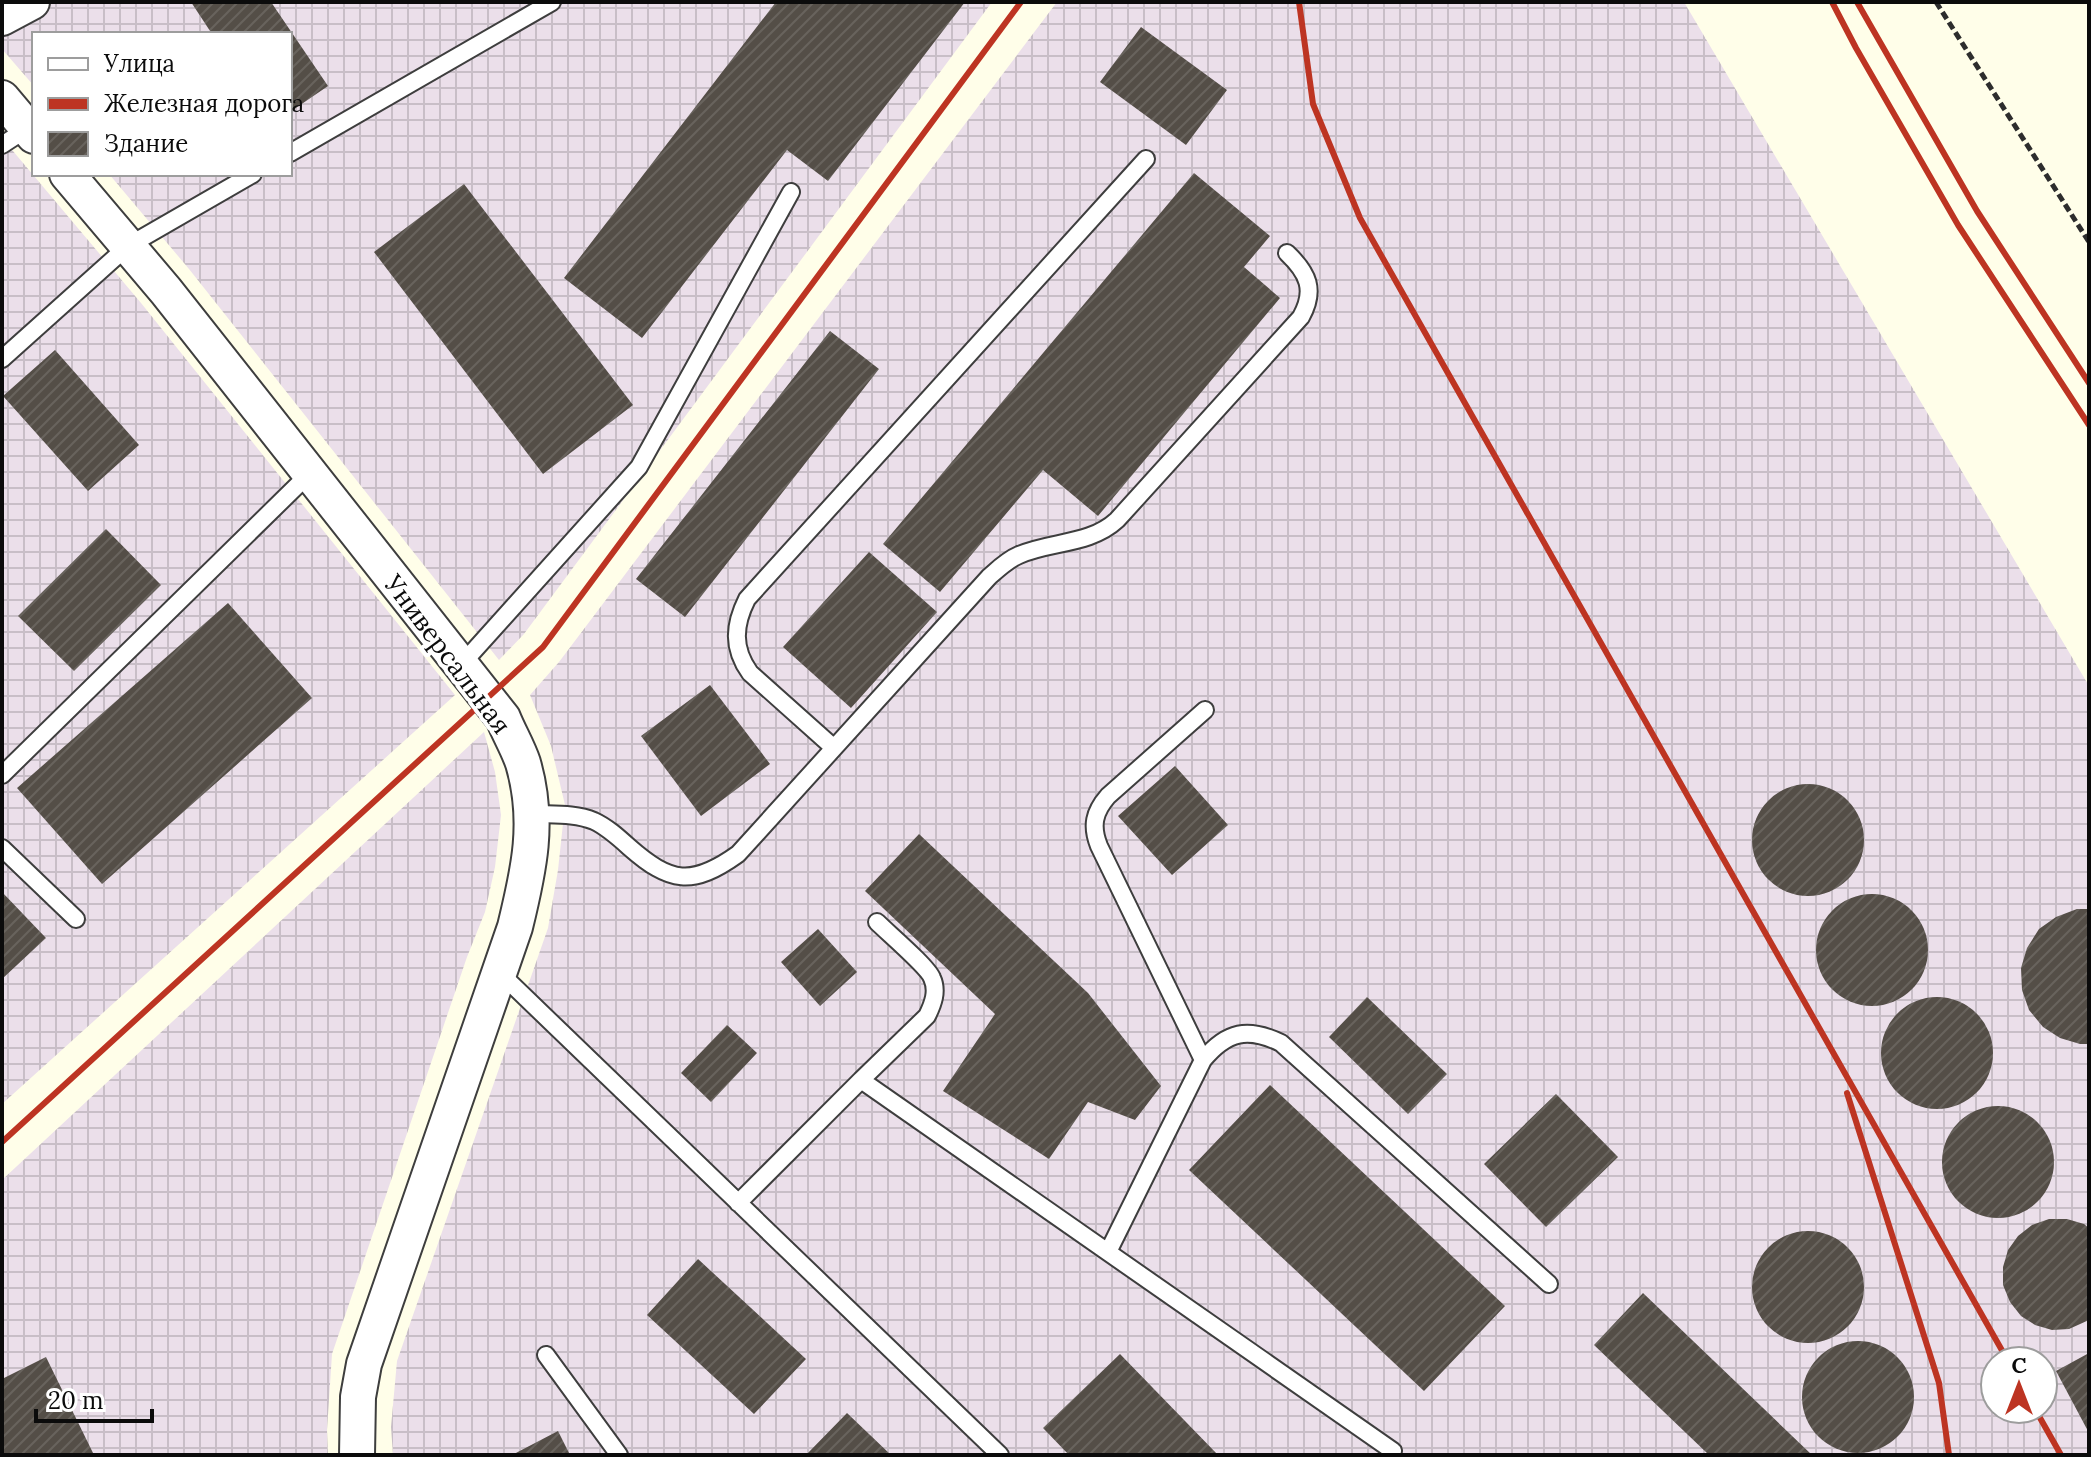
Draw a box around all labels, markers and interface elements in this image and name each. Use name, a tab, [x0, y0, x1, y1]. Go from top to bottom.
legend	[32, 32, 292, 176]
text: Улица	[103, 48, 175, 79]
text: Железная дорога	[104, 88, 304, 119]
text: Здание	[104, 128, 188, 159]
street label: Универсальная	[377, 567, 519, 740]
north arrow	[1979, 1345, 2059, 1425]
text: С	[2011, 1351, 2027, 1379]
scale bar	[36, 1373, 152, 1423]
text: 20 m	[48, 1385, 104, 1416]

